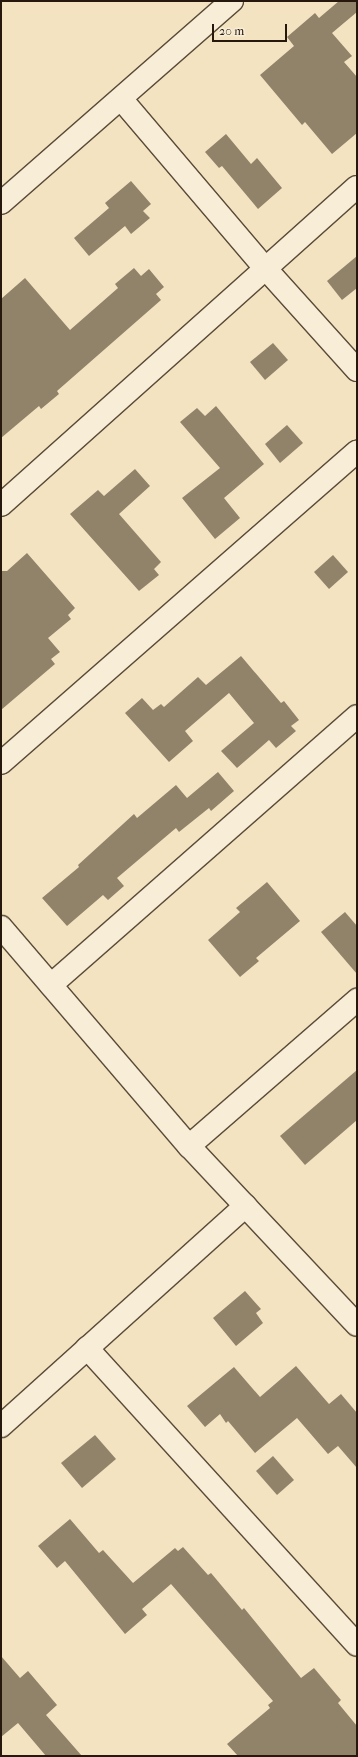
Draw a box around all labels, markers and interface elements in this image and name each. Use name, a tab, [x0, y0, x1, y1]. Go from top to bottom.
scale bar	[214, 16, 289, 42]
text: 20 m	[219, 24, 244, 38]

